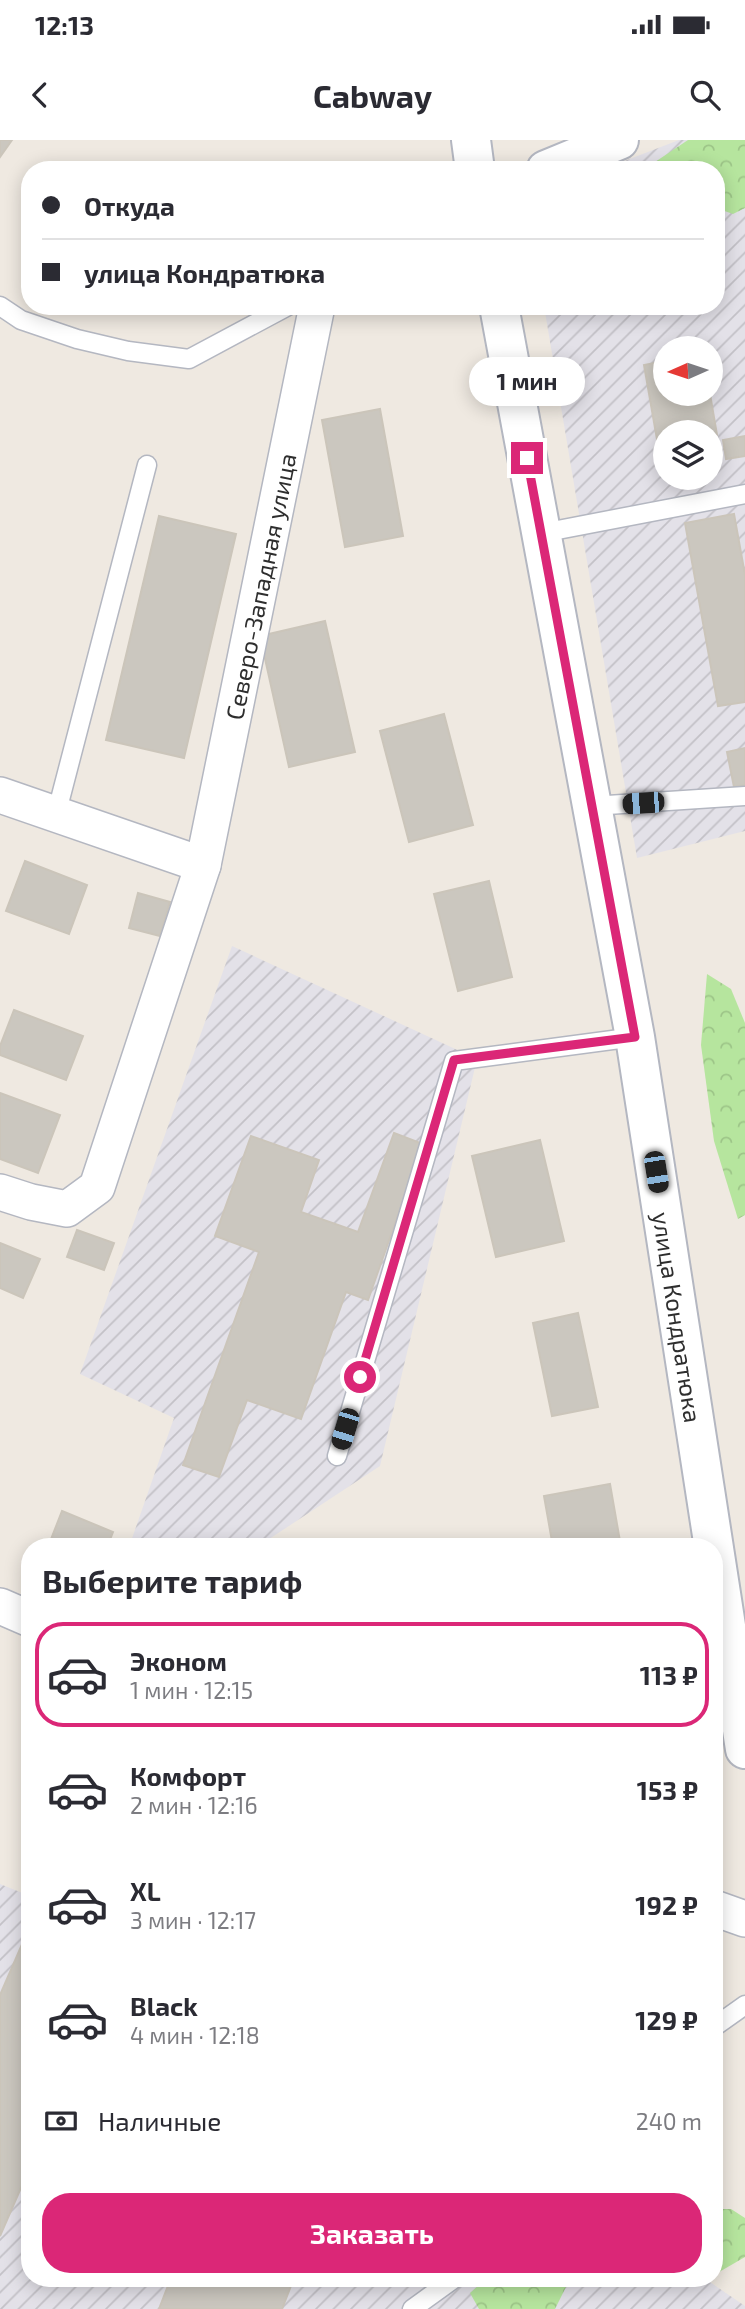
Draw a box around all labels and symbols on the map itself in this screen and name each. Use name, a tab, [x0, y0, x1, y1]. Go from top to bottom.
north arrow	[653, 336, 723, 406]
callout: 1 мин	[469, 356, 585, 406]
route end	[511, 442, 543, 474]
street label: Северо-Западная улица	[219, 450, 301, 722]
car	[622, 791, 665, 815]
car	[643, 1150, 670, 1194]
street label: улица Кондратюка	[647, 1210, 709, 1424]
route start	[344, 1361, 376, 1393]
car	[329, 1406, 362, 1452]

